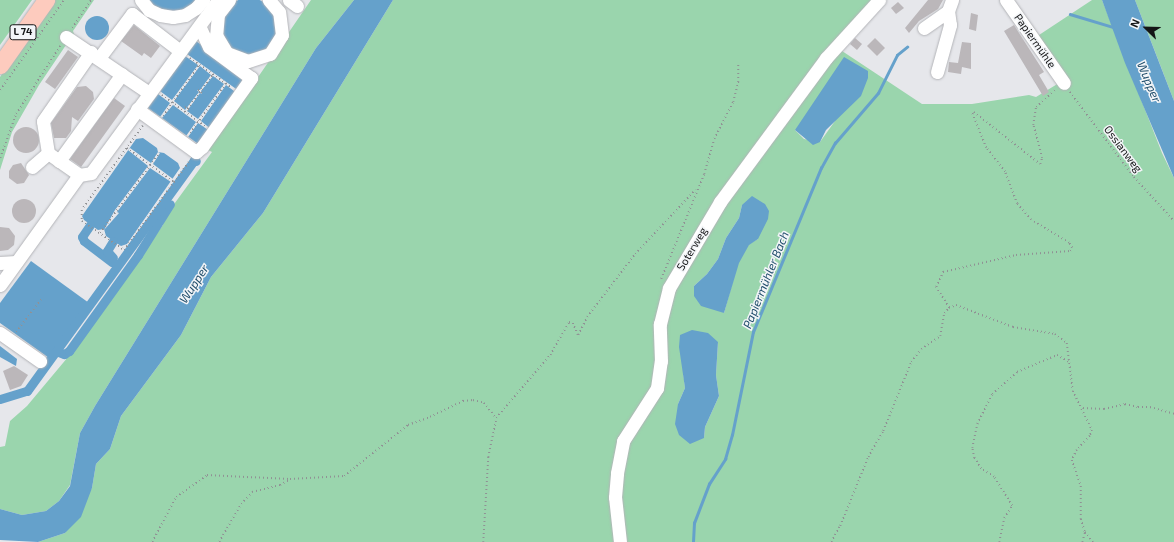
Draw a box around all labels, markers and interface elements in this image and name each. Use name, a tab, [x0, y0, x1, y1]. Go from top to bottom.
north arrow	[1126, 8, 1166, 48]
street label: Papiermühle	[1011, 11, 1059, 71]
text: N	[1127, 17, 1142, 29]
road number: L 74	[9, 24, 37, 40]
water label: Wupper	[1134, 59, 1164, 105]
street label: Ossianweg	[1101, 123, 1145, 175]
street label: Soterweg	[674, 225, 710, 273]
water label: Papiermühler Bach	[740, 229, 792, 331]
water label: Wupper	[176, 262, 212, 306]

